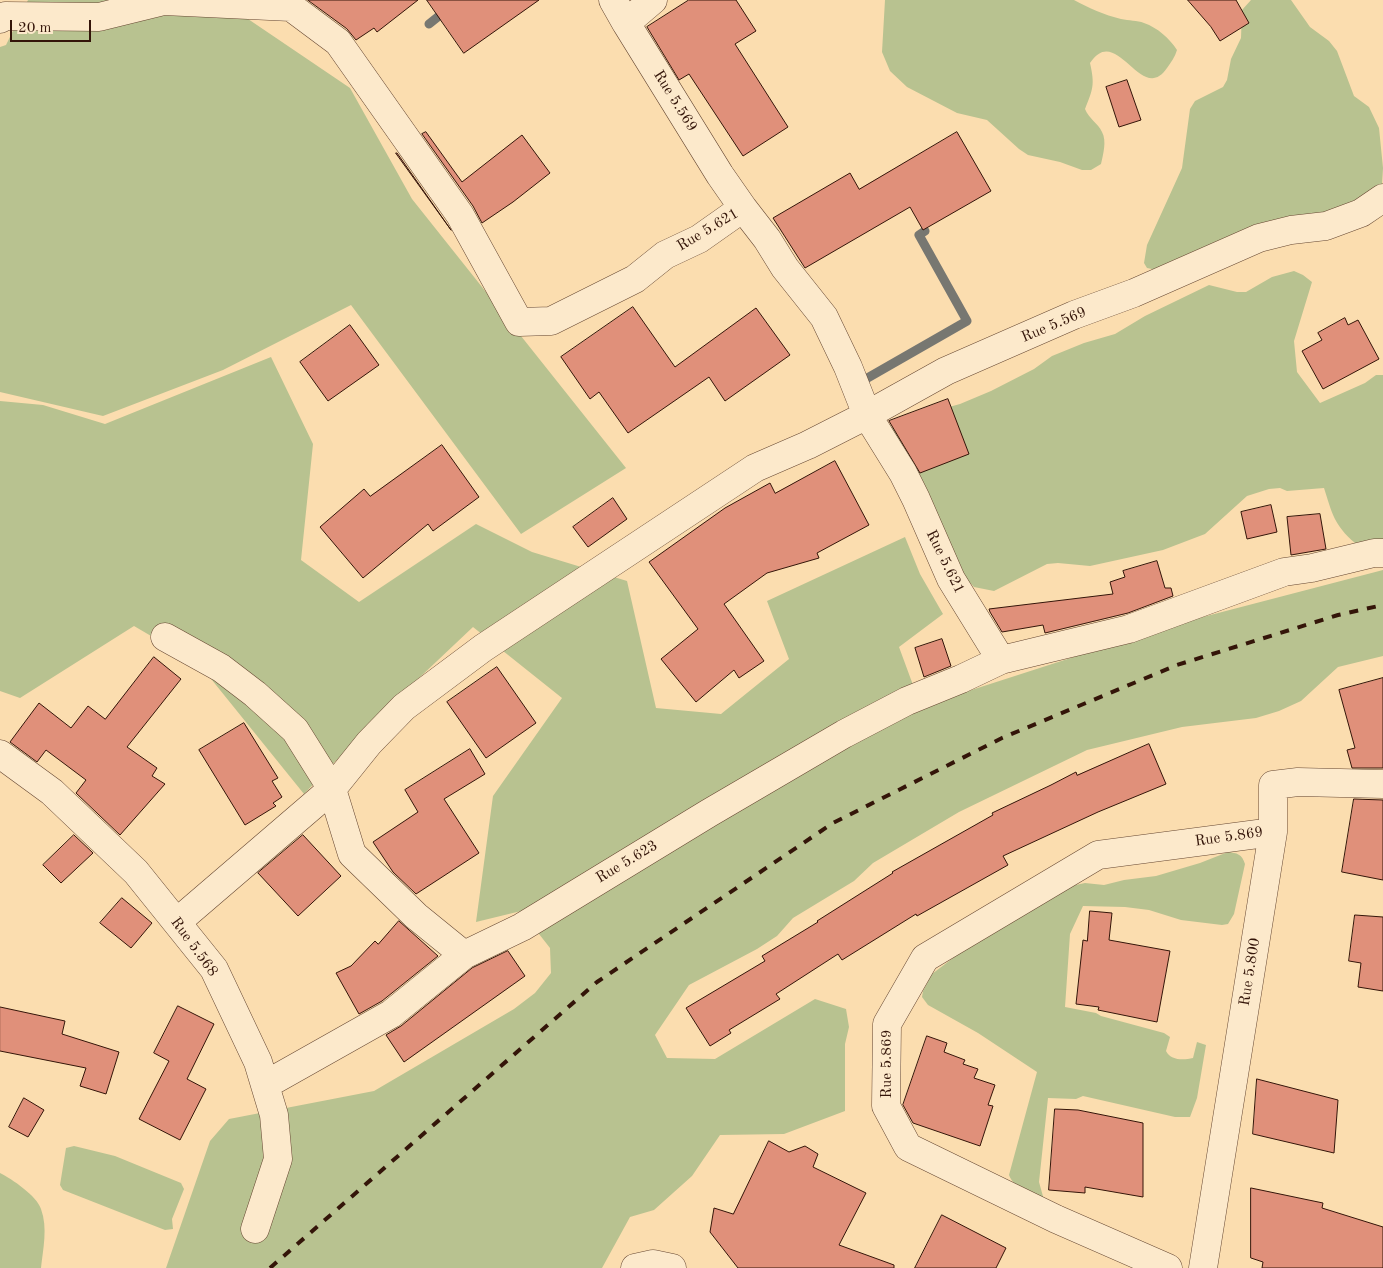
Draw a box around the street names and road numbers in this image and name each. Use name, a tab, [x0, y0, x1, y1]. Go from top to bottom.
street label: Rue 5.569	[649, 67, 701, 135]
street label: Rue 5.621	[674, 205, 742, 255]
street label: Rue 5.569	[1019, 303, 1089, 347]
street label: Rue 5.621	[922, 527, 968, 597]
street label: Rue 5.869	[1194, 823, 1264, 851]
street label: Rue 5.623	[593, 837, 661, 887]
street label: Rue 5.568	[166, 914, 222, 980]
street label: Rue 5.800	[1236, 937, 1264, 1007]
street label: Rue 5.869	[878, 1030, 896, 1098]

